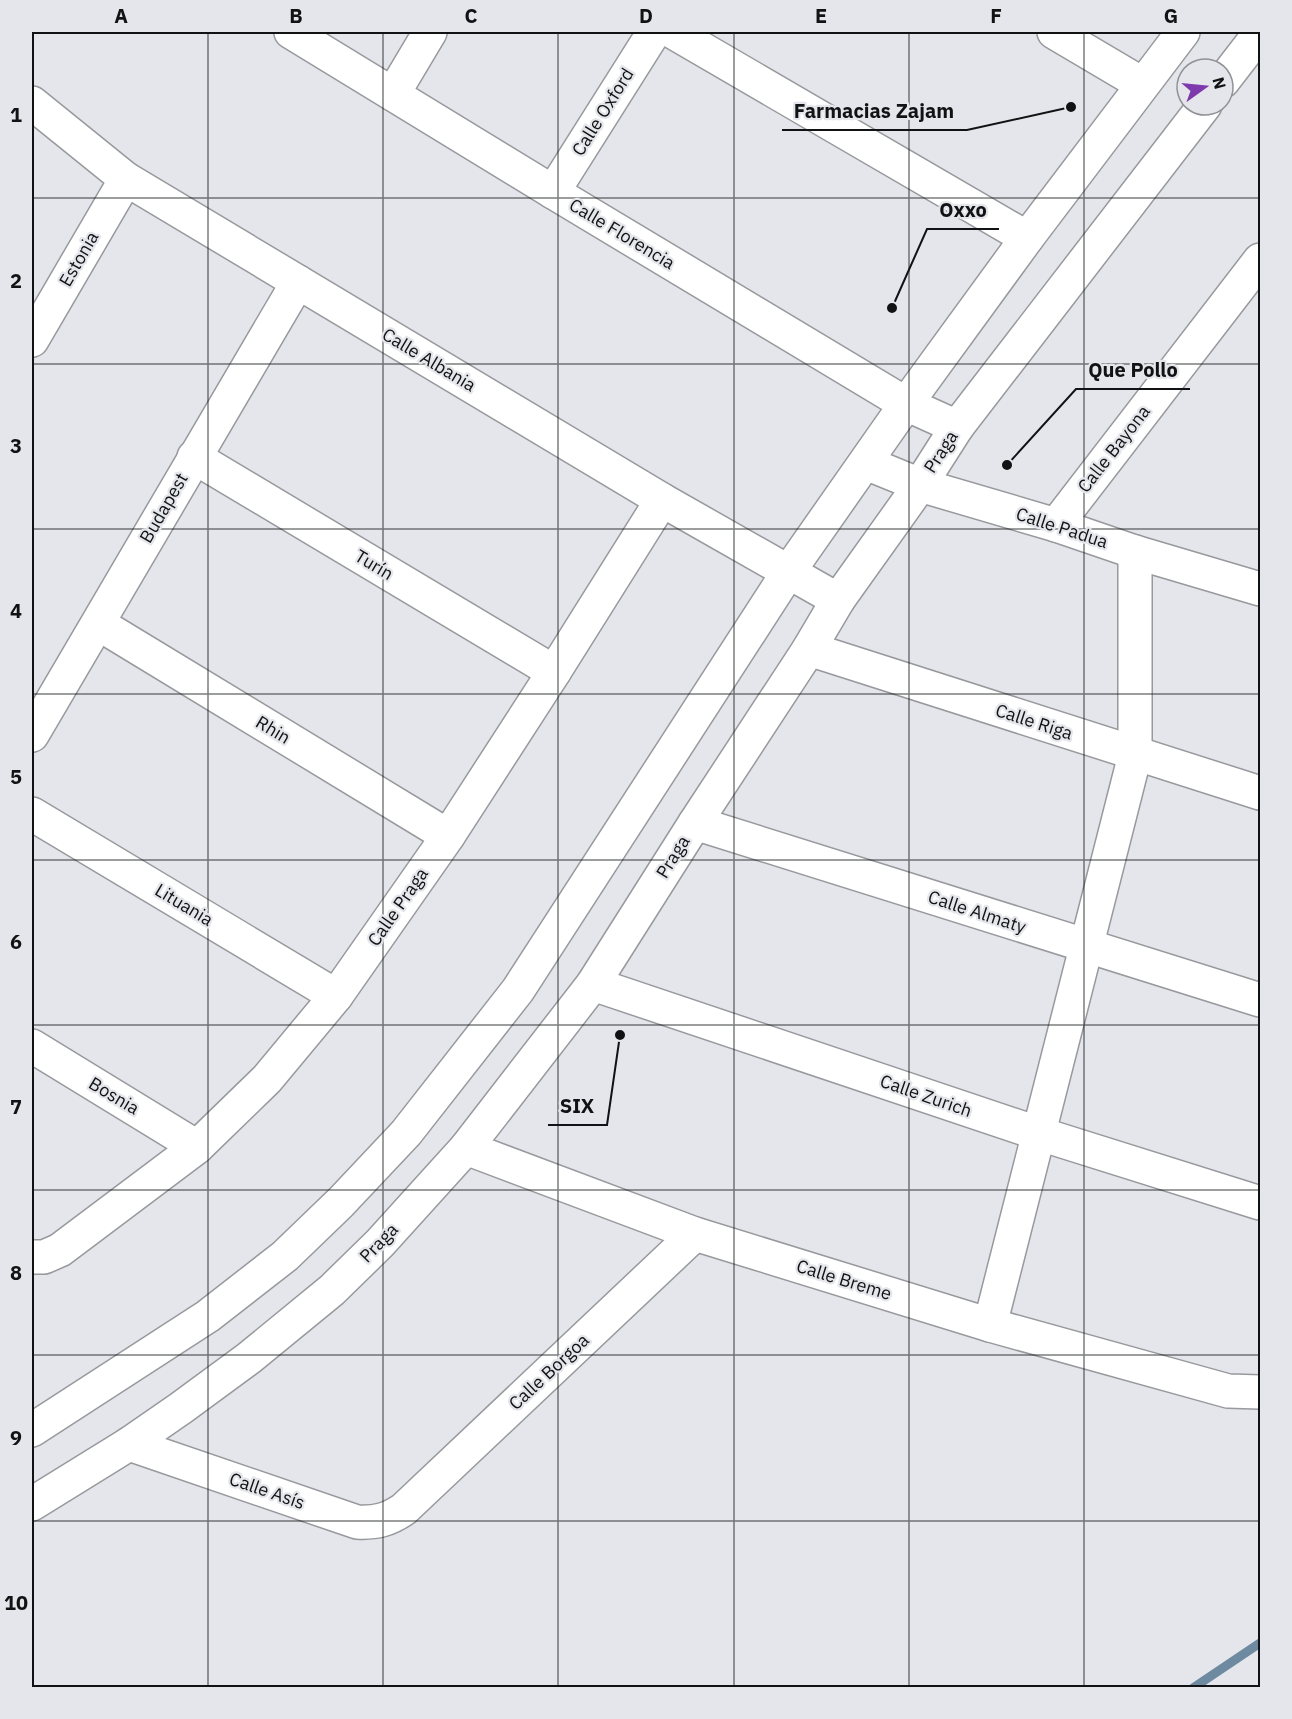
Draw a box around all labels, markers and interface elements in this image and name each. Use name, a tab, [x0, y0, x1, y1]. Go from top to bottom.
text: A	[114, 2, 128, 29]
text: B	[289, 2, 303, 29]
text: C	[464, 2, 478, 29]
text: D	[639, 2, 653, 29]
text: E	[815, 2, 827, 29]
text: F	[990, 2, 1002, 29]
text: G	[1164, 2, 1178, 29]
north arrow	[1175, 57, 1235, 117]
street label: Calle Oxford	[567, 64, 639, 160]
text: N	[1208, 75, 1231, 91]
callout: Farmacias Zajam	[782, 92, 967, 130]
text: Farmacias Zajam	[794, 97, 954, 124]
text: 1	[10, 101, 22, 128]
callout: Oxxo	[927, 191, 999, 229]
street label: Calle Florencia	[565, 193, 680, 274]
text: Oxxo	[939, 196, 987, 223]
street label: Estonia	[54, 227, 104, 290]
text: 2	[10, 267, 22, 294]
street label: Calle Albania	[378, 323, 481, 397]
callout: Que Pollo	[1076, 351, 1190, 389]
text: Que Pollo	[1088, 356, 1178, 383]
street label: Calle Bayona	[1072, 400, 1155, 497]
street label: Praga	[918, 426, 963, 477]
text: 3	[10, 432, 22, 459]
street label: Budapest	[134, 469, 193, 547]
street label: Calle Padua	[1013, 502, 1111, 553]
street label: Turín	[351, 544, 398, 585]
text: 4	[10, 597, 22, 624]
street label: Calle Riga	[993, 698, 1076, 745]
street label: Rhin	[252, 710, 295, 749]
text: 5	[10, 763, 22, 790]
street label: Praga	[651, 831, 695, 882]
street label: Calle Praga	[362, 863, 433, 950]
street label: Lituania	[151, 878, 218, 931]
street label: Calle Almaty	[925, 885, 1029, 938]
text: 6	[10, 928, 22, 955]
street label: Calle Zurich	[877, 1069, 975, 1122]
street label: Bosnia	[85, 1072, 144, 1120]
callout: SIX	[548, 1087, 607, 1125]
text: SIX	[560, 1092, 595, 1119]
text: 7	[10, 1093, 22, 1120]
street label: Praga	[354, 1218, 403, 1267]
street label: Calle Breme	[794, 1254, 895, 1305]
text: 8	[10, 1259, 22, 1286]
street label: Calle Borgoa	[504, 1328, 594, 1415]
text: 9	[10, 1424, 22, 1451]
street label: Calle Asís	[226, 1467, 308, 1514]
text: 10	[4, 1589, 28, 1616]

